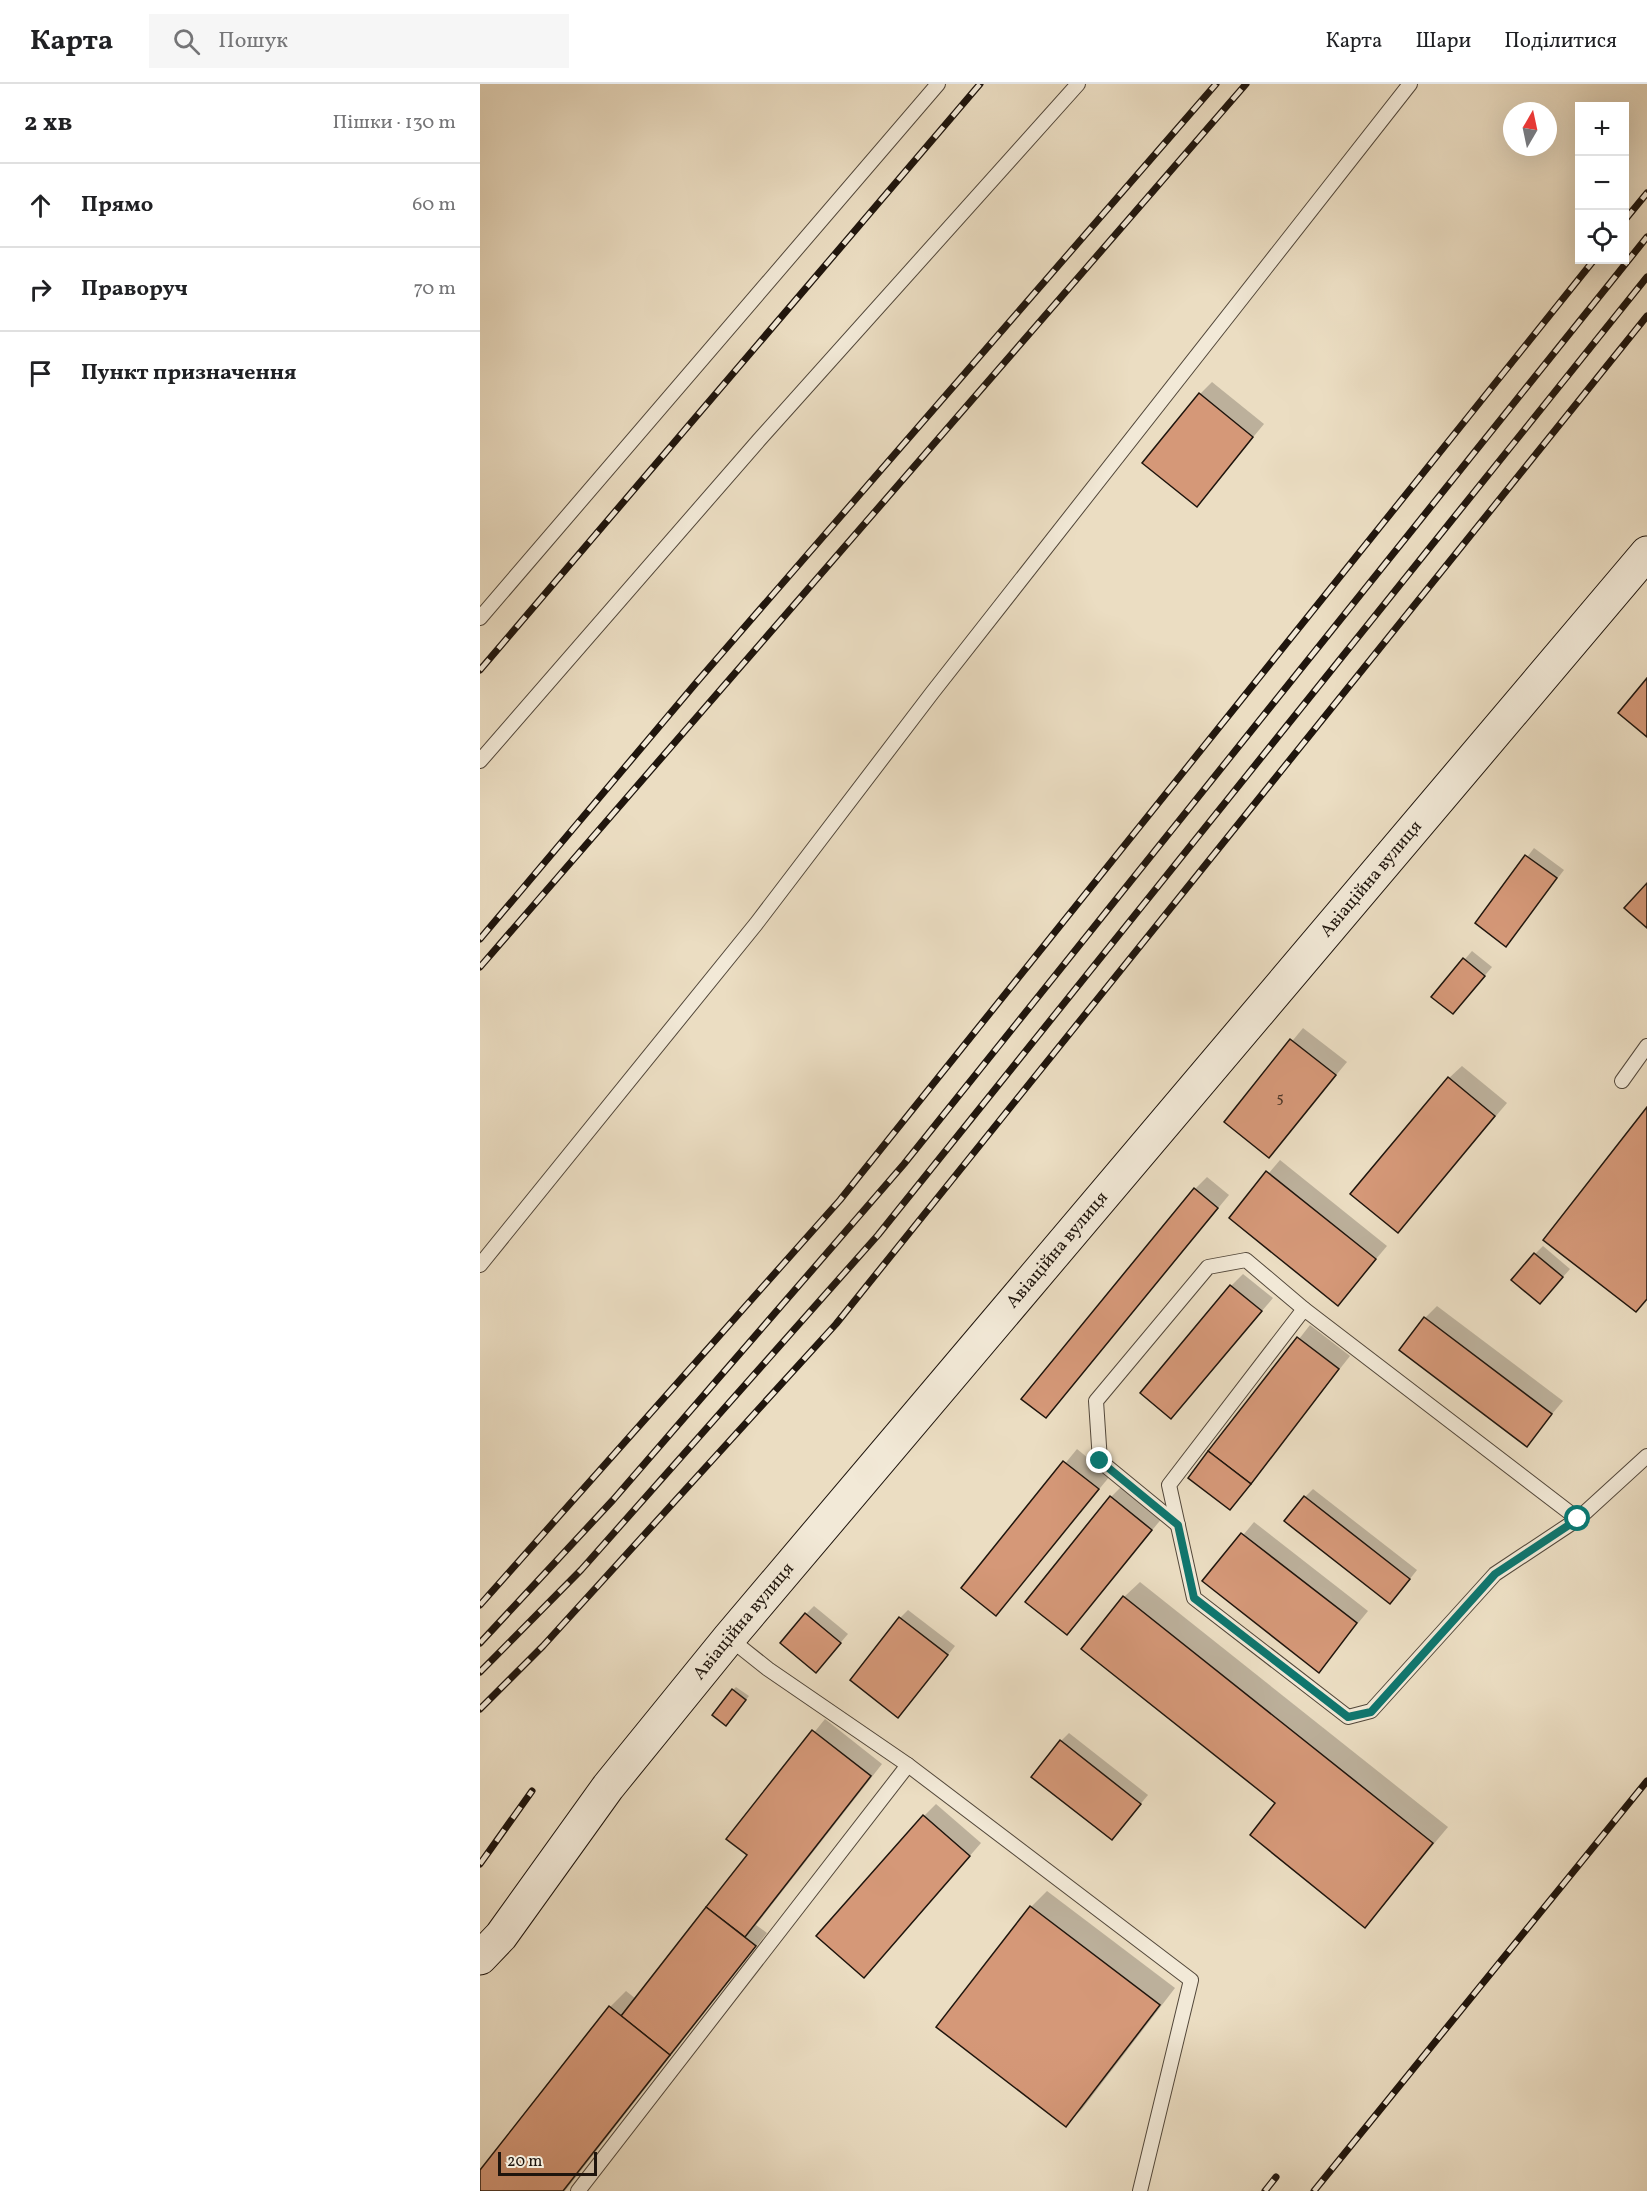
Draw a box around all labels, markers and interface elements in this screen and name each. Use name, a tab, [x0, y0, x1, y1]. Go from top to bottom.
search box	[149, 14, 569, 68]
text: Карта	[30, 22, 113, 61]
icon: search	[170, 25, 203, 58]
text: Пошук	[218, 26, 288, 57]
text: Карта	[1325, 27, 1382, 56]
text: Шари	[1415, 27, 1471, 56]
text: Поділитися	[1504, 27, 1617, 56]
north arrow	[1503, 102, 1557, 156]
map controls	[1575, 102, 1629, 264]
button: +	[1575, 102, 1629, 156]
text: 2 хв	[24, 105, 72, 141]
text: Пішки · 130 m	[332, 109, 456, 137]
button: −	[1575, 156, 1629, 210]
icon: ahead	[24, 189, 57, 222]
text: Прямо	[81, 190, 153, 221]
text: 60 m	[412, 191, 456, 219]
button: locate	[1575, 210, 1629, 264]
icon: right	[24, 273, 57, 306]
text: Праворуч	[81, 274, 188, 305]
text: 70 m	[413, 275, 456, 303]
icon: arrive	[24, 357, 57, 390]
text: Пункт призначення	[81, 358, 297, 389]
street label: Авіаційна вулиця	[1314, 815, 1428, 943]
house number: 5	[1276, 1088, 1284, 1109]
street label: Авіаційна вулиця	[1000, 1186, 1114, 1314]
route end	[1086, 1447, 1112, 1473]
route start	[1564, 1505, 1590, 1531]
street label: Авіаційна вулиця	[687, 1557, 800, 1685]
scale bar	[498, 2149, 597, 2176]
text: 20 m	[507, 2151, 542, 2173]

